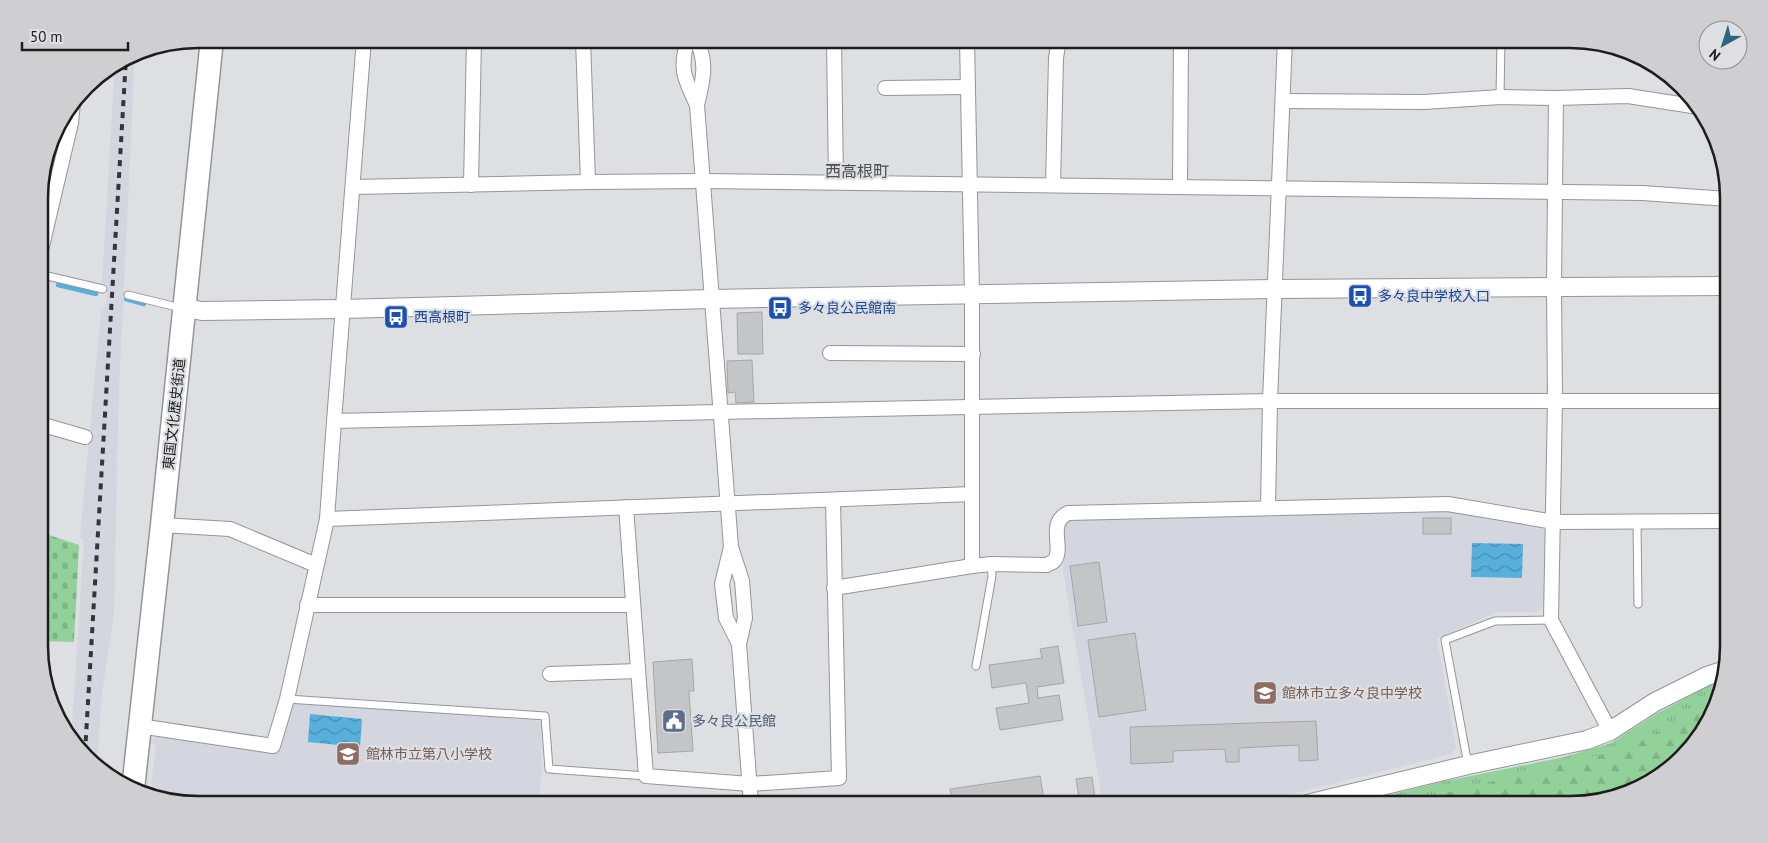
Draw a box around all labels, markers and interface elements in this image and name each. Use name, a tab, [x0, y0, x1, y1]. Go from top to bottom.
scale bar	[22, 20, 129, 52]
north arrow	[1698, 20, 1748, 70]
text: 50 m	[30, 27, 63, 46]
text: N	[1706, 45, 1724, 65]
district label: 西高根町	[825, 161, 889, 181]
bus stop icon: 多々良中学校入口	[1347, 283, 1373, 309]
place label: 多々良中学校入口	[1378, 287, 1490, 305]
bus stop icon: 多々良公民館南	[767, 295, 793, 321]
place label: 多々良公民館南	[798, 299, 896, 317]
bus stop icon: 西高根町	[383, 304, 409, 330]
place label: 西高根町	[414, 308, 470, 326]
street label: 東国文化歴史街道	[159, 357, 189, 471]
school or university icon: 館林市立多々良中学校	[1252, 680, 1278, 706]
place label: 館林市立多々良中学校	[1282, 684, 1422, 702]
public building icon: 多々良公民館	[661, 708, 687, 734]
place label: 多々良公民館	[692, 712, 776, 730]
school or university icon: 館林市立第八小学校	[335, 741, 361, 767]
place label: 館林市立第八小学校	[366, 745, 492, 763]

